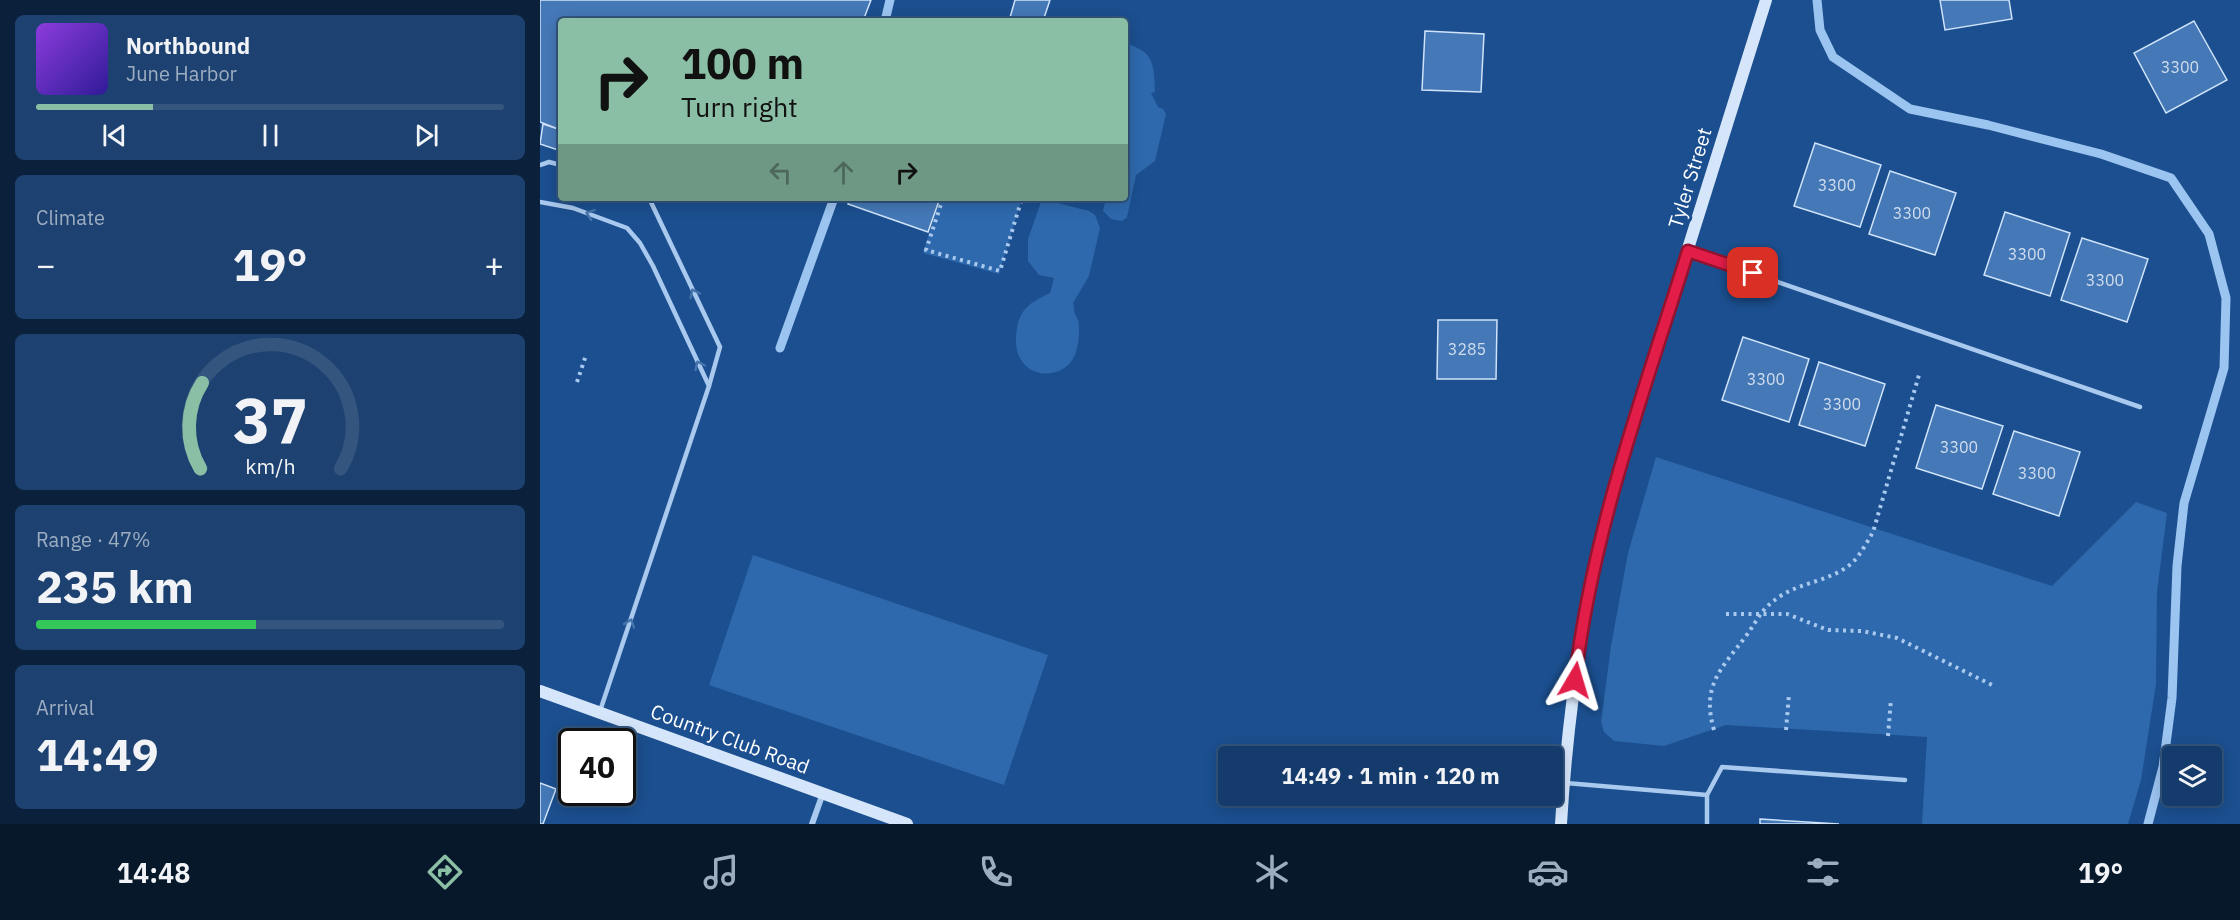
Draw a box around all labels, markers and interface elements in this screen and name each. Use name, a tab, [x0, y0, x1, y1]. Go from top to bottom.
text: Northbound	[126, 31, 250, 60]
text: 100 m	[681, 36, 804, 91]
icon: right	[582, 42, 660, 120]
house number: 3300	[2161, 57, 2199, 77]
text: June Harbor	[126, 60, 237, 87]
text: Turn right	[681, 89, 798, 124]
icon: previous	[98, 119, 131, 152]
icon: pause	[254, 119, 287, 152]
icon: next	[410, 119, 443, 152]
street label: Tyler Street	[1661, 124, 1718, 232]
icon: left	[764, 156, 797, 189]
icon: ahead	[827, 156, 860, 189]
icon: right	[890, 156, 923, 189]
house number: 3300	[1818, 175, 1856, 195]
house number: 3300	[1893, 203, 1931, 223]
text: Climate	[36, 204, 105, 231]
one-way arrow	[585, 209, 596, 222]
text: 19°	[232, 235, 308, 293]
text: −	[36, 243, 56, 286]
text: +	[484, 243, 504, 286]
house number: 3300	[2008, 244, 2046, 264]
pin	[1727, 247, 1778, 298]
icon: arrive	[1736, 256, 1769, 289]
house number: 3300	[2086, 270, 2124, 290]
one-way arrow	[690, 288, 702, 299]
house number: 3285	[1448, 339, 1486, 359]
one-way arrow	[695, 360, 707, 371]
house number: 3300	[1747, 369, 1785, 389]
text: 37	[233, 379, 307, 460]
house number: 3300	[1823, 394, 1861, 414]
house number: 3300	[1940, 437, 1978, 457]
text: km/h	[245, 452, 295, 480]
house number: 3300	[2018, 463, 2056, 483]
text: Range · 47%	[36, 526, 151, 553]
text: 235 km	[36, 557, 194, 615]
one-way arrow	[622, 618, 635, 629]
position arrow	[1543, 648, 1607, 712]
text: Arrival	[36, 694, 94, 721]
street label: Country Club Road	[647, 697, 813, 780]
text: 14:49	[36, 725, 159, 783]
speed limit sign: 40	[558, 728, 636, 806]
map controls	[2162, 746, 2222, 806]
button: layers	[2162, 746, 2222, 806]
text: 14:49 · 1 min · 120 m	[1281, 761, 1500, 790]
icon: directions	[424, 851, 466, 893]
icon: music	[700, 851, 742, 893]
icon: phone	[975, 851, 1017, 893]
icon: climate	[1251, 851, 1293, 893]
icon: car	[1527, 851, 1569, 893]
icon: filters	[1802, 851, 1844, 893]
text: 14:48	[117, 855, 191, 890]
text: 19°	[2078, 855, 2123, 890]

